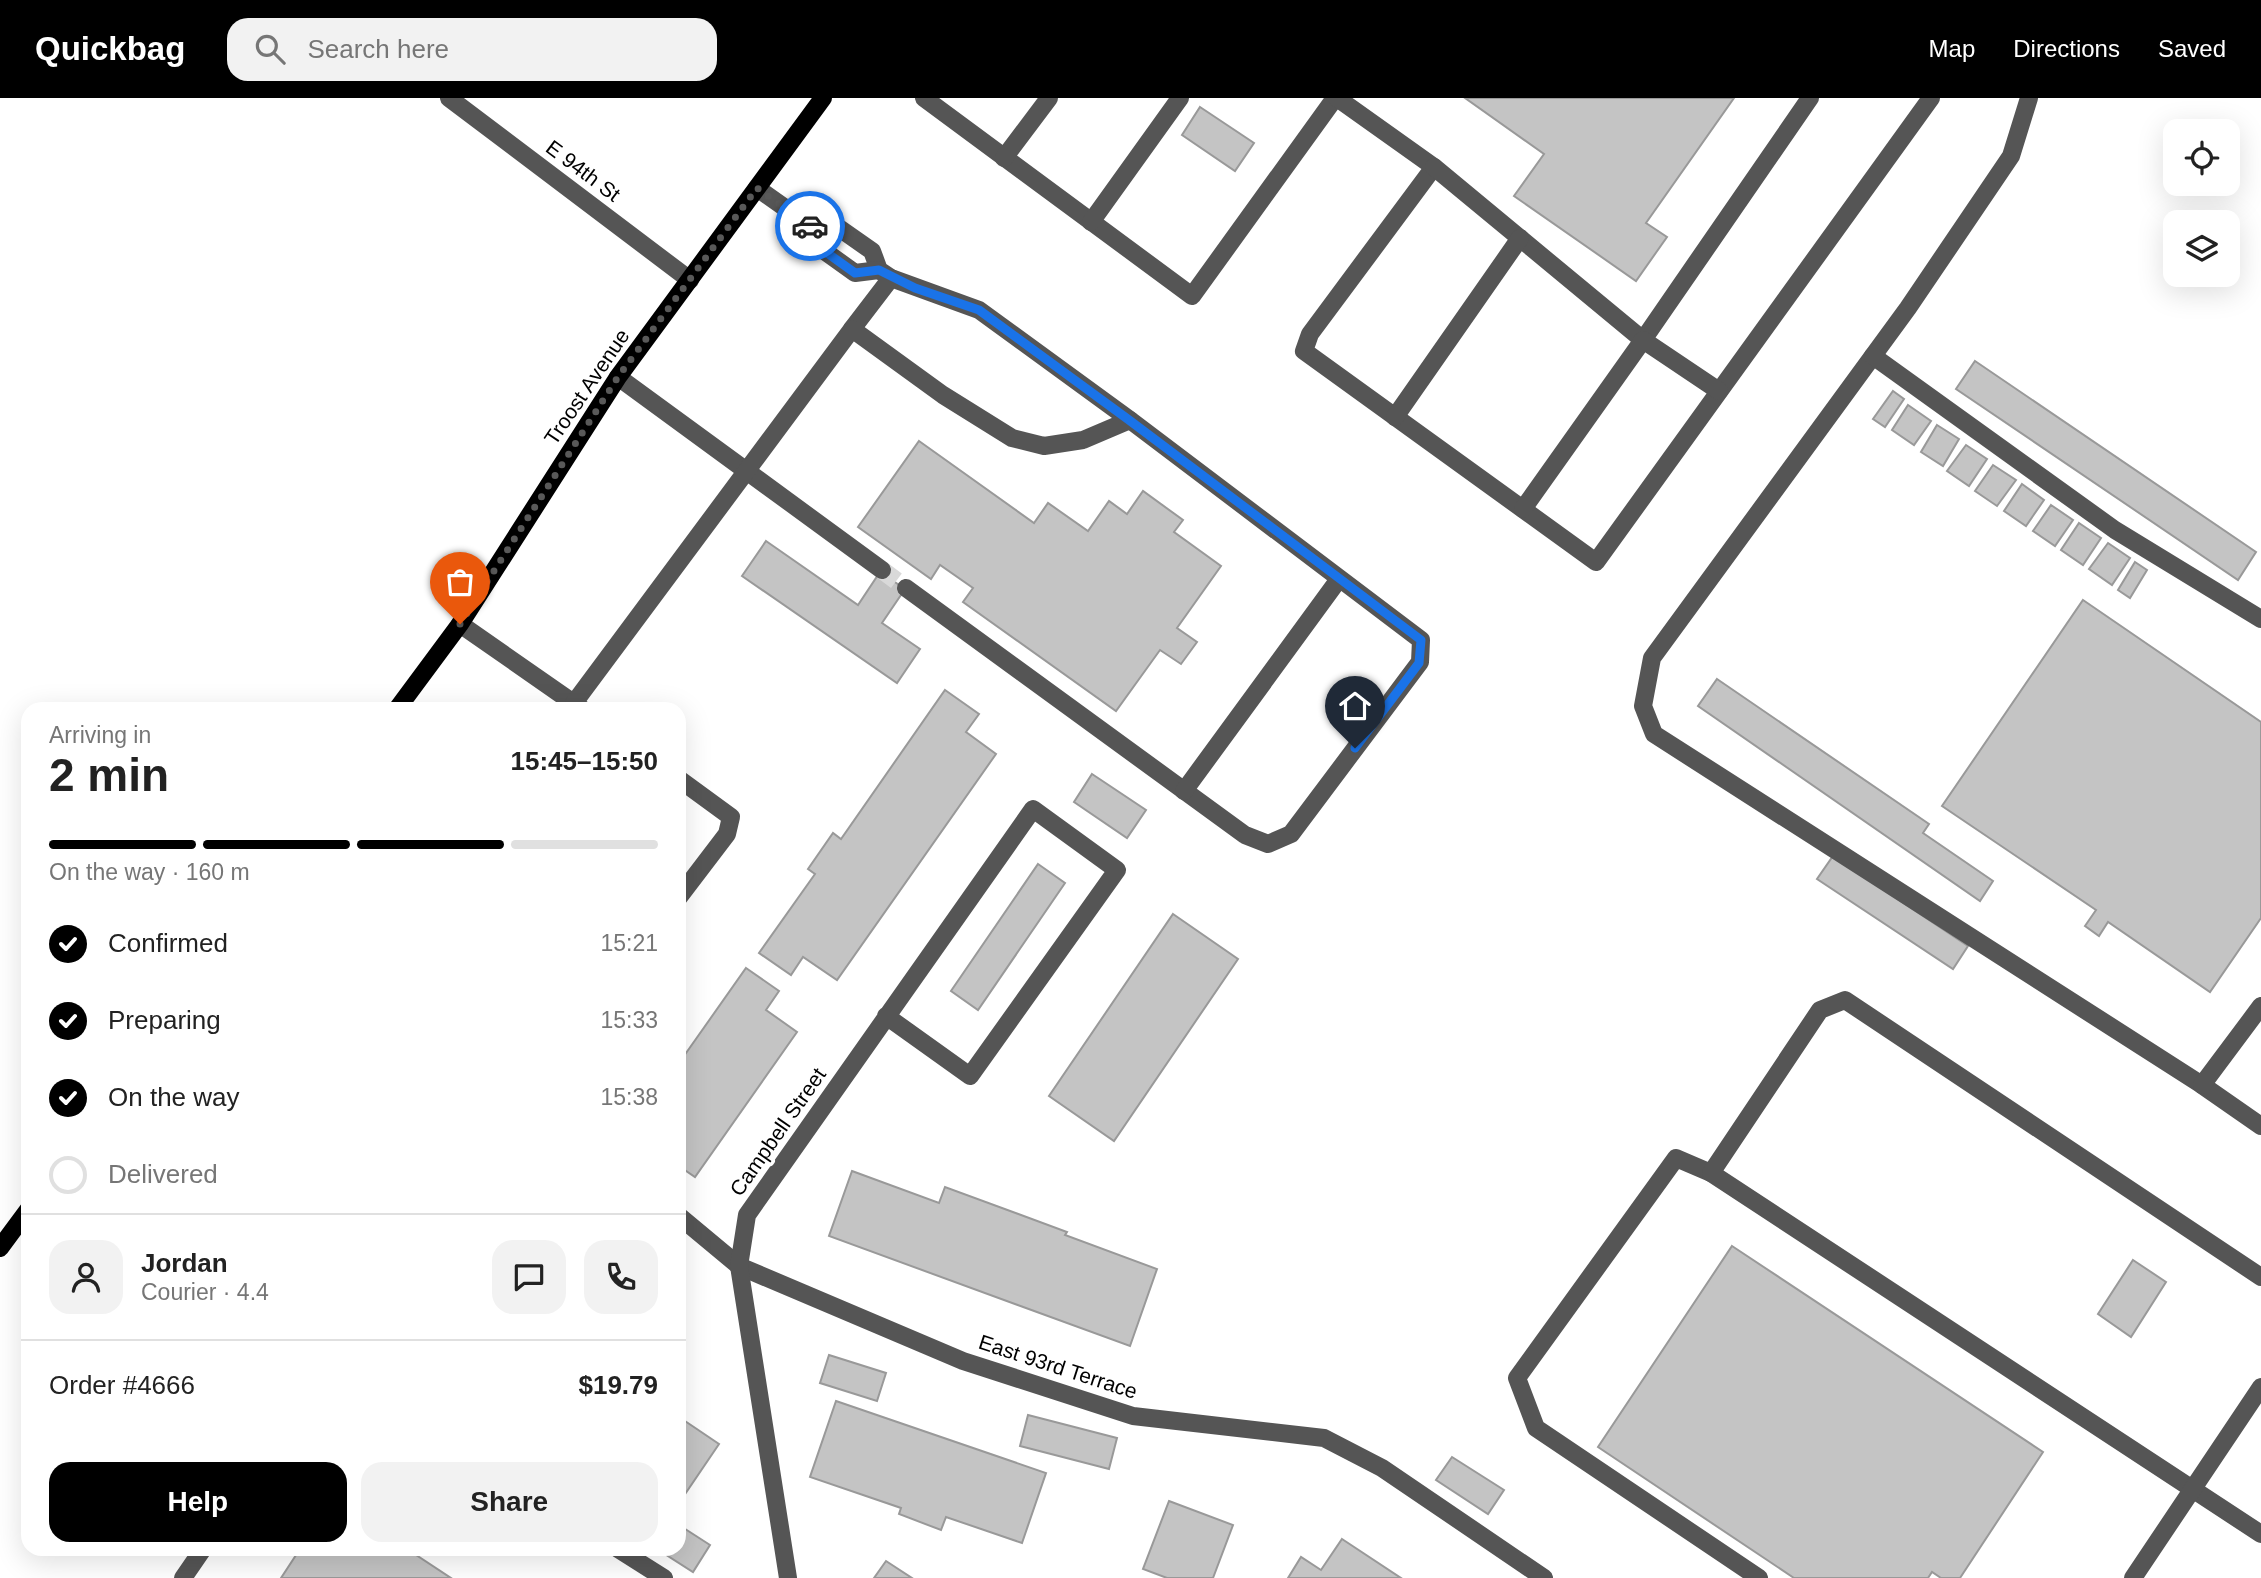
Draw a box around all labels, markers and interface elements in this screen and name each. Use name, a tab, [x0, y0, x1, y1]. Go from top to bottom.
search box	[227, 18, 717, 81]
text: Quickbag	[35, 30, 185, 67]
icon: search	[251, 30, 289, 68]
text: Search here	[307, 34, 449, 64]
text: Map	[1929, 35, 1975, 62]
text: Directions	[2013, 35, 2120, 62]
text: Saved	[2158, 35, 2226, 62]
map controls	[2163, 119, 2240, 287]
button: locate	[2163, 119, 2240, 196]
street label: E 94th St	[542, 135, 625, 206]
courier	[775, 191, 845, 261]
icon: car	[791, 207, 829, 245]
button: layers	[2163, 210, 2240, 287]
street label: Troost Avenue	[540, 325, 634, 449]
pin	[430, 552, 490, 624]
icon: bag	[441, 563, 479, 601]
pin	[1325, 676, 1385, 748]
icon: home	[1336, 687, 1374, 725]
text: Arriving in	[49, 722, 151, 748]
text: 15:45–15:50	[511, 746, 658, 776]
text: 2 min	[49, 749, 169, 801]
text: On the way · 160 m	[49, 859, 250, 885]
icon: check	[49, 925, 87, 963]
text: Confirmed	[108, 928, 228, 958]
text: 15:21	[600, 930, 658, 956]
icon: check	[49, 1002, 87, 1040]
text: Preparing	[108, 1005, 221, 1035]
text: 15:33	[600, 1007, 658, 1033]
street label: Campbell Street	[725, 1063, 830, 1200]
icon: check	[49, 1079, 87, 1117]
text: On the way	[108, 1082, 240, 1112]
text: 15:38	[600, 1084, 658, 1110]
text: Delivered	[108, 1159, 218, 1189]
button: person	[49, 1240, 123, 1314]
button: chat	[492, 1240, 566, 1314]
button: phone	[584, 1240, 658, 1314]
text: Jordan	[141, 1248, 228, 1278]
text: Courier · 4.4	[141, 1279, 269, 1305]
street label: East 93rd Terrace	[976, 1330, 1140, 1403]
text: Order #4666	[49, 1370, 195, 1400]
text: $19.79	[578, 1370, 658, 1400]
button: Help	[49, 1462, 347, 1542]
button: Share	[361, 1462, 658, 1542]

